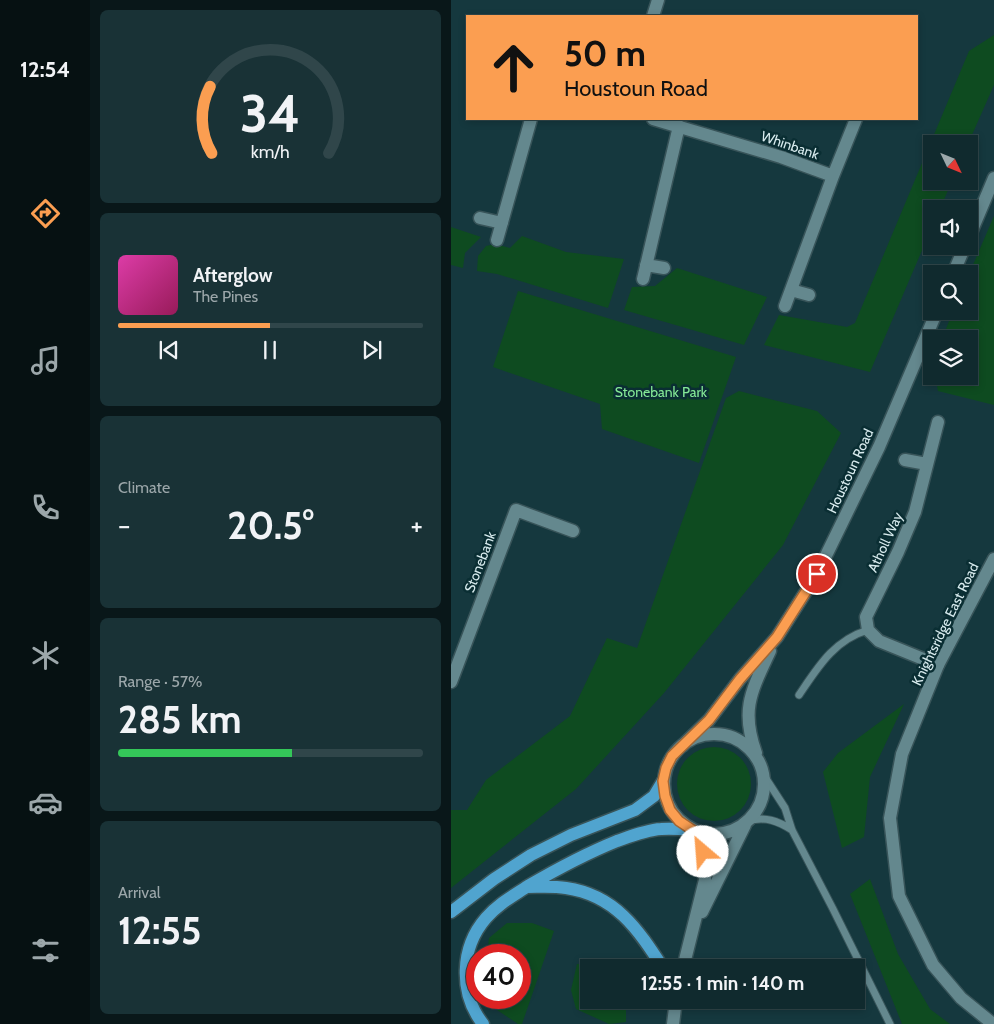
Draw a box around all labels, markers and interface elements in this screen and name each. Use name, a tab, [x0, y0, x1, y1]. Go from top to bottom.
text: 50 m	[564, 32, 646, 75]
icon: ahead	[481, 35, 546, 100]
text: 12:54	[20, 56, 70, 83]
text: Houstoun Road	[564, 75, 708, 102]
text: 34	[240, 82, 301, 145]
street label: Whinbank	[759, 127, 822, 164]
north arrow	[923, 135, 979, 190]
map controls	[923, 135, 978, 385]
text: km/h	[251, 141, 290, 162]
icon: directions	[28, 196, 63, 231]
button: sound	[923, 200, 978, 255]
text: Afterglow	[193, 264, 273, 287]
button: search	[923, 265, 978, 320]
text: The Pines	[193, 287, 258, 306]
button: layers	[923, 330, 978, 385]
icon: previous	[155, 336, 183, 364]
icon: pause	[256, 336, 284, 364]
icon: next	[358, 336, 386, 364]
icon: music	[28, 343, 63, 378]
park label: Stonebank Park	[615, 383, 708, 401]
street label: Houstoun Road	[822, 426, 878, 516]
text: Climate	[118, 478, 170, 497]
icon: phone	[28, 490, 63, 525]
text: 20.5°	[227, 502, 314, 549]
text: −	[118, 508, 130, 542]
text: +	[411, 508, 423, 542]
street label: Atholl Way	[863, 509, 907, 575]
street label: Stonebank	[460, 528, 500, 595]
pin	[796, 553, 838, 595]
icon: arrive	[803, 560, 831, 588]
street label: Knightsridge East Road	[907, 560, 983, 688]
icon: climate	[28, 638, 63, 673]
text: Range · 57%	[118, 672, 202, 691]
text: 285 km	[118, 696, 241, 743]
icon: car	[28, 785, 63, 820]
position arrow	[676, 825, 728, 877]
text: Arrival	[118, 883, 161, 902]
text: 12:55	[118, 907, 201, 954]
icon: filters	[28, 933, 63, 968]
speed limit sign: 40	[466, 944, 531, 1009]
text: 12:55 · 1 min · 140 m	[641, 972, 804, 995]

